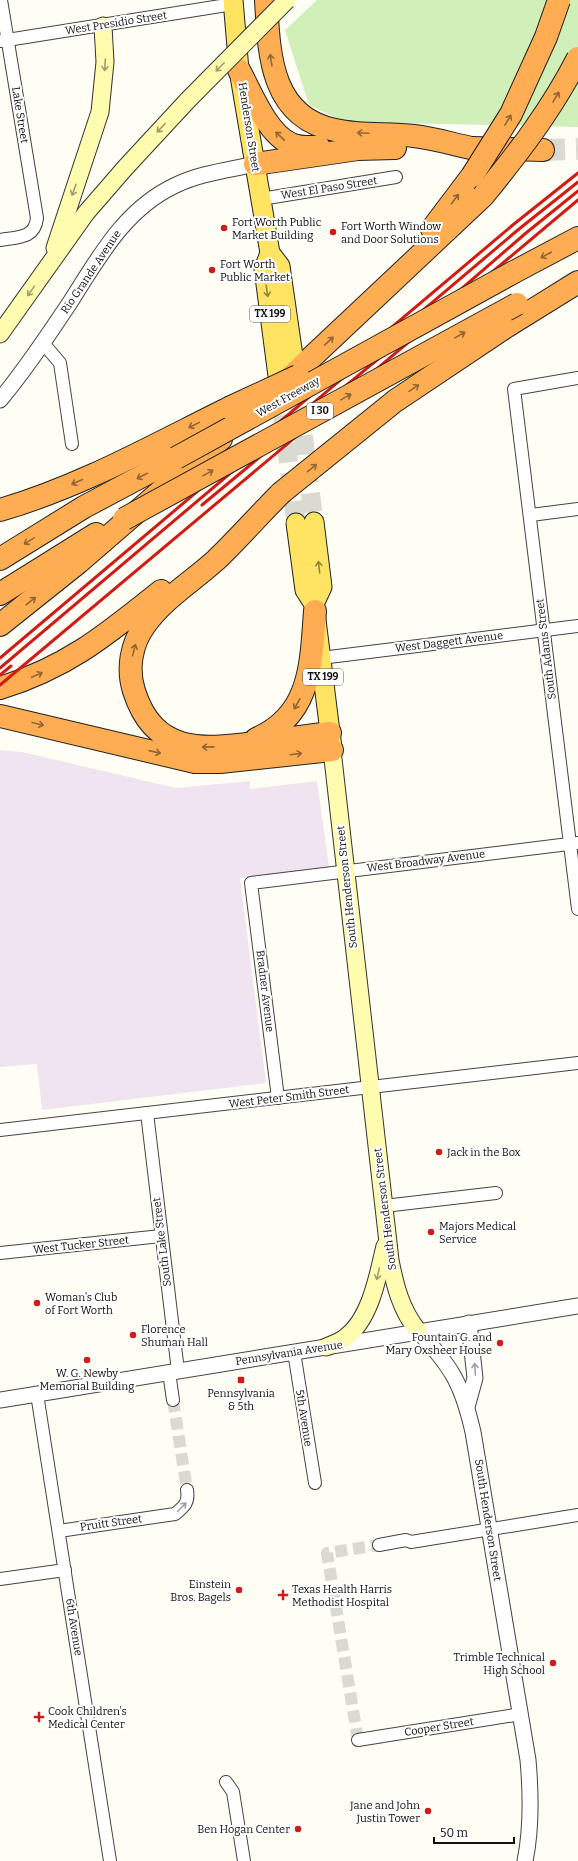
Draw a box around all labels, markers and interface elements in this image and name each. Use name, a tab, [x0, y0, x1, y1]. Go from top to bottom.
street label: West Presidio Street	[64, 9, 168, 37]
one-way arrow	[267, 54, 275, 67]
one-way arrow	[101, 58, 108, 71]
one-way arrow	[215, 62, 225, 72]
street label: Henderson Street	[235, 81, 263, 173]
street label: Lake Street	[9, 86, 31, 144]
one-way arrow	[553, 91, 561, 103]
one-way arrow	[504, 114, 512, 126]
one-way arrow	[156, 123, 166, 133]
one-way arrow	[357, 130, 370, 137]
one-way arrow	[275, 131, 285, 141]
street label: West El Paso Street	[280, 174, 378, 202]
one-way arrow	[70, 184, 78, 196]
one-way arrow	[451, 193, 459, 204]
place label: Fort Worth Public Market Building	[232, 216, 322, 242]
place label: Fort Worth Window and Door Solutions	[341, 220, 441, 246]
marker: Fort Worth Public Market Building	[219, 223, 229, 233]
marker: Fort Worth Window and Door Solutions	[328, 227, 338, 237]
street label: Rio Grande Avenue	[58, 228, 124, 316]
one-way arrow	[540, 252, 552, 259]
place label: Fort Worth Public Market	[220, 258, 290, 284]
marker: Fort Worth Public Market	[207, 265, 217, 275]
one-way arrow	[263, 284, 271, 297]
one-way arrow	[27, 286, 35, 297]
road number: TX 199	[250, 306, 290, 322]
one-way arrow	[454, 330, 466, 338]
one-way arrow	[324, 336, 334, 345]
street label: West Freeway	[254, 374, 322, 420]
one-way arrow	[408, 384, 420, 392]
one-way arrow	[340, 393, 352, 400]
road number: I 30	[307, 403, 333, 419]
one-way arrow	[188, 422, 200, 430]
one-way arrow	[306, 464, 317, 473]
one-way arrow	[202, 469, 214, 476]
one-way arrow	[136, 473, 148, 480]
one-way arrow	[71, 479, 83, 486]
one-way arrow	[24, 537, 35, 545]
one-way arrow	[315, 561, 323, 574]
one-way arrow	[25, 596, 36, 605]
street label: South Adams Street	[533, 598, 559, 700]
street label: West Daggett Avenue	[394, 629, 504, 655]
one-way arrow	[130, 643, 138, 656]
road number: TX 199	[303, 669, 343, 685]
one-way arrow	[30, 671, 42, 678]
one-way arrow	[293, 697, 301, 709]
one-way arrow	[31, 720, 44, 728]
one-way arrow	[202, 743, 215, 751]
one-way arrow	[149, 749, 162, 757]
one-way arrow	[289, 750, 302, 757]
street label: South Henderson Street	[334, 825, 360, 949]
street label: West Broadway Avenue	[366, 847, 486, 875]
street label: Bradner Avenue	[254, 949, 276, 1033]
street label: West Peter Smith Street	[228, 1083, 350, 1111]
place label: Jack in the Box	[446, 1146, 521, 1159]
street label: South Henderson Street	[371, 1147, 399, 1271]
marker: Jack in the Box	[434, 1147, 444, 1157]
street label: South Lake Street	[150, 1197, 174, 1287]
place label: Majors Medical Service	[439, 1220, 516, 1246]
marker: Majors Medical Service	[426, 1227, 436, 1237]
street label: West Tucker Street	[32, 1233, 130, 1257]
one-way arrow	[374, 1267, 381, 1280]
place label: Woman's Club of Fort Worth	[45, 1291, 117, 1317]
marker: Woman's Club of Fort Worth	[32, 1298, 42, 1308]
place label: Florence Shuman Hall	[141, 1323, 208, 1349]
marker: Florence Shuman Hall	[128, 1330, 138, 1340]
place label: Fountain G. and Mary Oxsheer House	[385, 1331, 492, 1357]
street label: Pennsylvania Avenue	[234, 1338, 344, 1368]
marker: Fountain G. and Mary Oxsheer House	[495, 1338, 505, 1348]
marker: W. G. Newby Memorial Building	[82, 1355, 92, 1365]
one-way arrow	[471, 1363, 478, 1376]
place label: W. G. Newby Memorial Building	[40, 1367, 134, 1393]
marker: Pennsylvania & 5th	[236, 1375, 246, 1385]
place label: Pennsylvania & 5th	[207, 1387, 275, 1413]
street label: 5th Avenue	[293, 1389, 315, 1447]
street label: South Henderson Street	[472, 1458, 504, 1582]
one-way arrow	[176, 1503, 186, 1513]
street label: Pruitt Street	[79, 1512, 143, 1534]
place label: Einstein Bros. Bagels	[170, 1578, 231, 1604]
place label: Texas Health Harris Methodist Hospital	[292, 1583, 392, 1609]
marker: Einstein Bros. Bagels	[234, 1585, 244, 1595]
marker: Texas Health Harris Methodist Hospital	[277, 1589, 289, 1601]
street label: 6th Avenue	[63, 1597, 85, 1657]
place label: Trimble Technical High School	[454, 1651, 545, 1677]
marker: Trimble Technical High School	[548, 1658, 558, 1668]
place label: Cook Children's Medical Center	[48, 1705, 127, 1731]
marker: Cook Children's Medical Center	[33, 1711, 45, 1723]
street label: Cooper Street	[403, 1715, 475, 1739]
place label: Jane and John Justin Tower	[349, 1799, 420, 1825]
marker: Jane and John Justin Tower	[423, 1806, 433, 1816]
scale bar	[434, 1819, 514, 1845]
place label: Ben Hogan Center	[197, 1823, 290, 1836]
marker: Ben Hogan Center	[293, 1824, 303, 1834]
text: 50 m	[440, 1826, 469, 1840]

